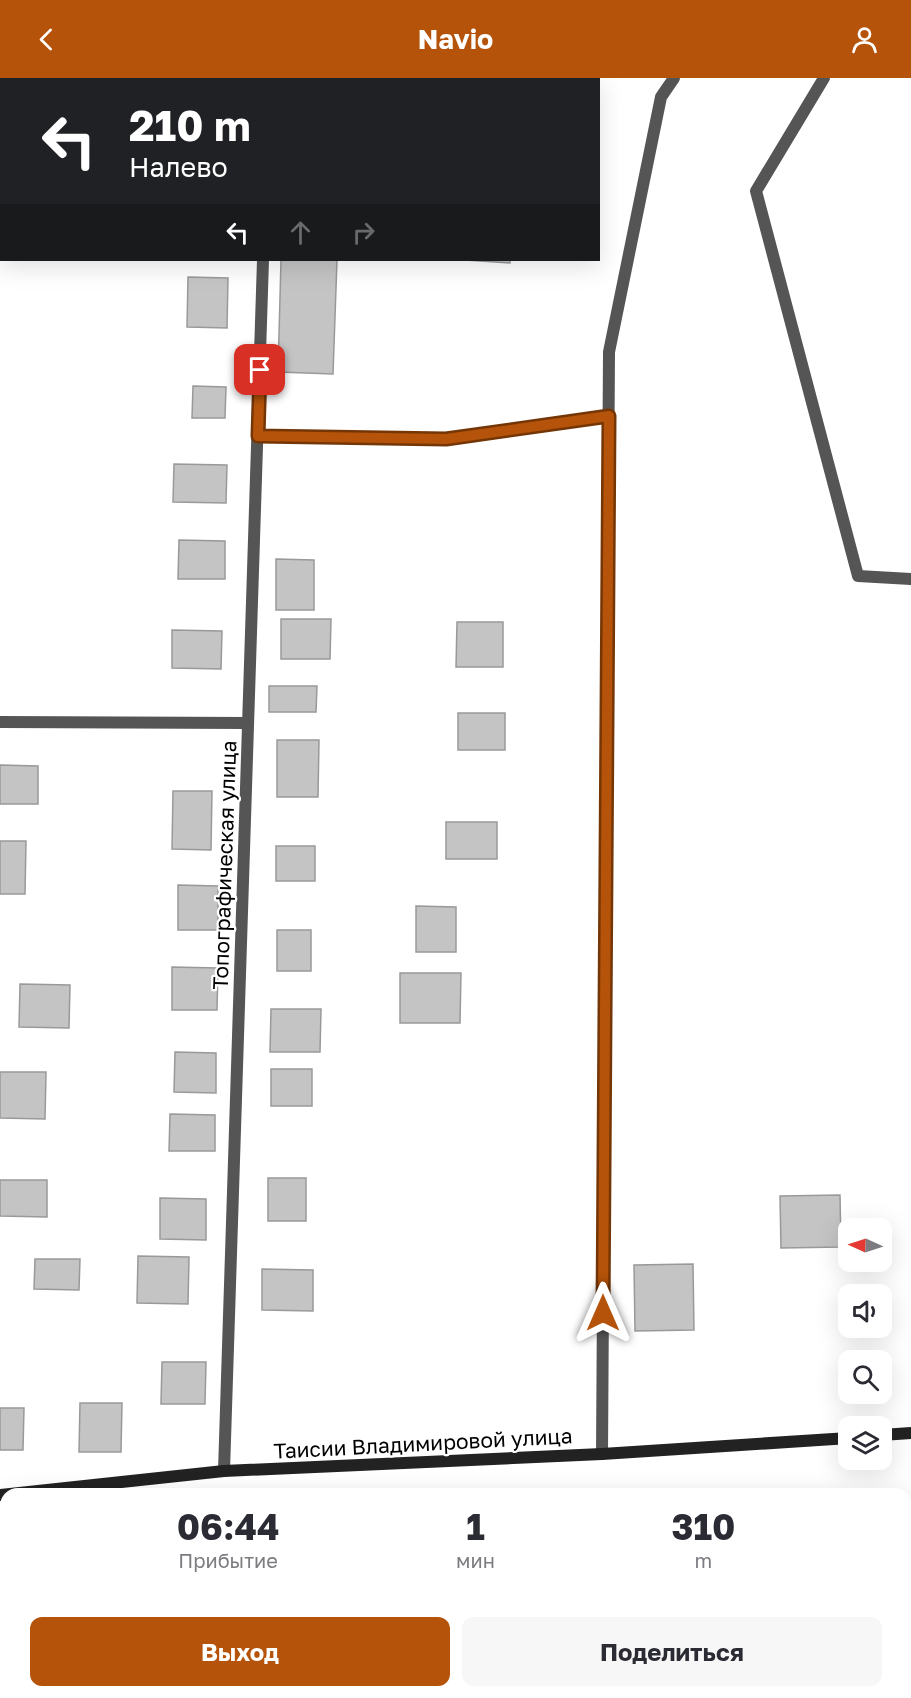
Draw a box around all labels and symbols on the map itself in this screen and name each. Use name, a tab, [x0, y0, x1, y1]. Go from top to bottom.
pin	[234, 344, 285, 395]
street label: Топографическая улица	[207, 740, 241, 990]
north arrow	[838, 1218, 892, 1272]
position arrow	[571, 1281, 635, 1345]
street label: Таисии Владимировой улица	[273, 1422, 573, 1464]

